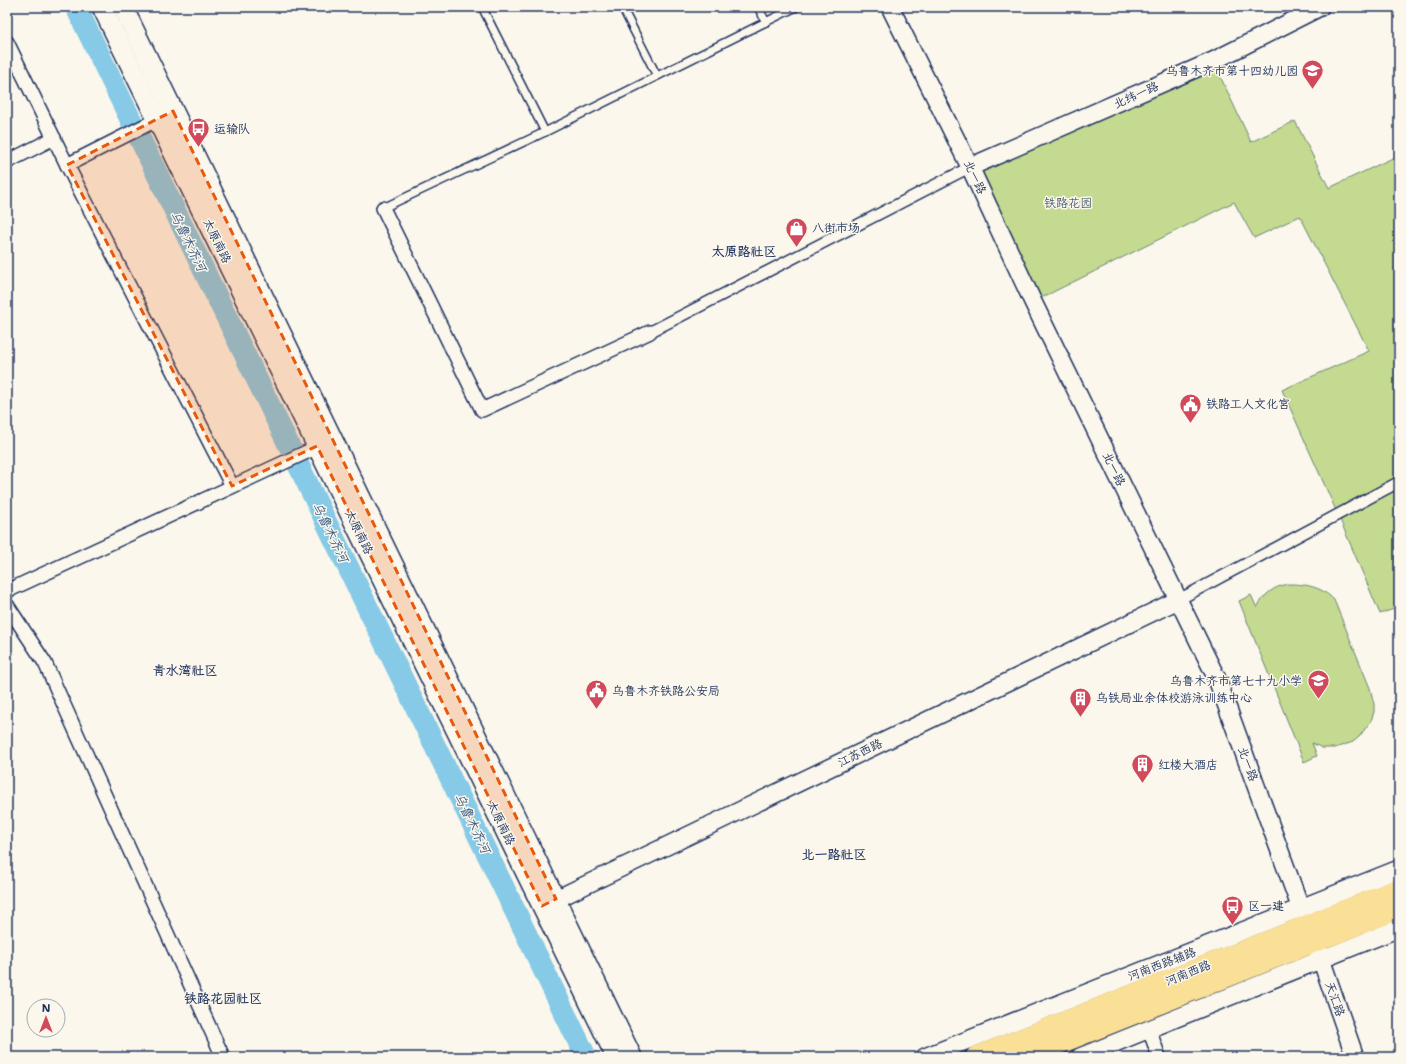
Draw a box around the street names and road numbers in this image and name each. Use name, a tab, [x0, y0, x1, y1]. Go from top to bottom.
street label: 北纬一路	[1111, 78, 1161, 112]
street label: 北一路	[960, 157, 990, 197]
street label: 太原南路	[199, 216, 235, 266]
street label: 北一路	[1099, 449, 1129, 489]
street label: 太原南路	[341, 507, 377, 557]
street label: 江苏西路	[835, 735, 885, 771]
street label: 北一路	[1234, 744, 1262, 784]
street label: 太原南路	[483, 798, 519, 848]
street label: 河南西路辅路	[1126, 944, 1198, 984]
street label: 河南西路	[1163, 957, 1213, 989]
street label: 天汇路	[1322, 979, 1348, 1019]

